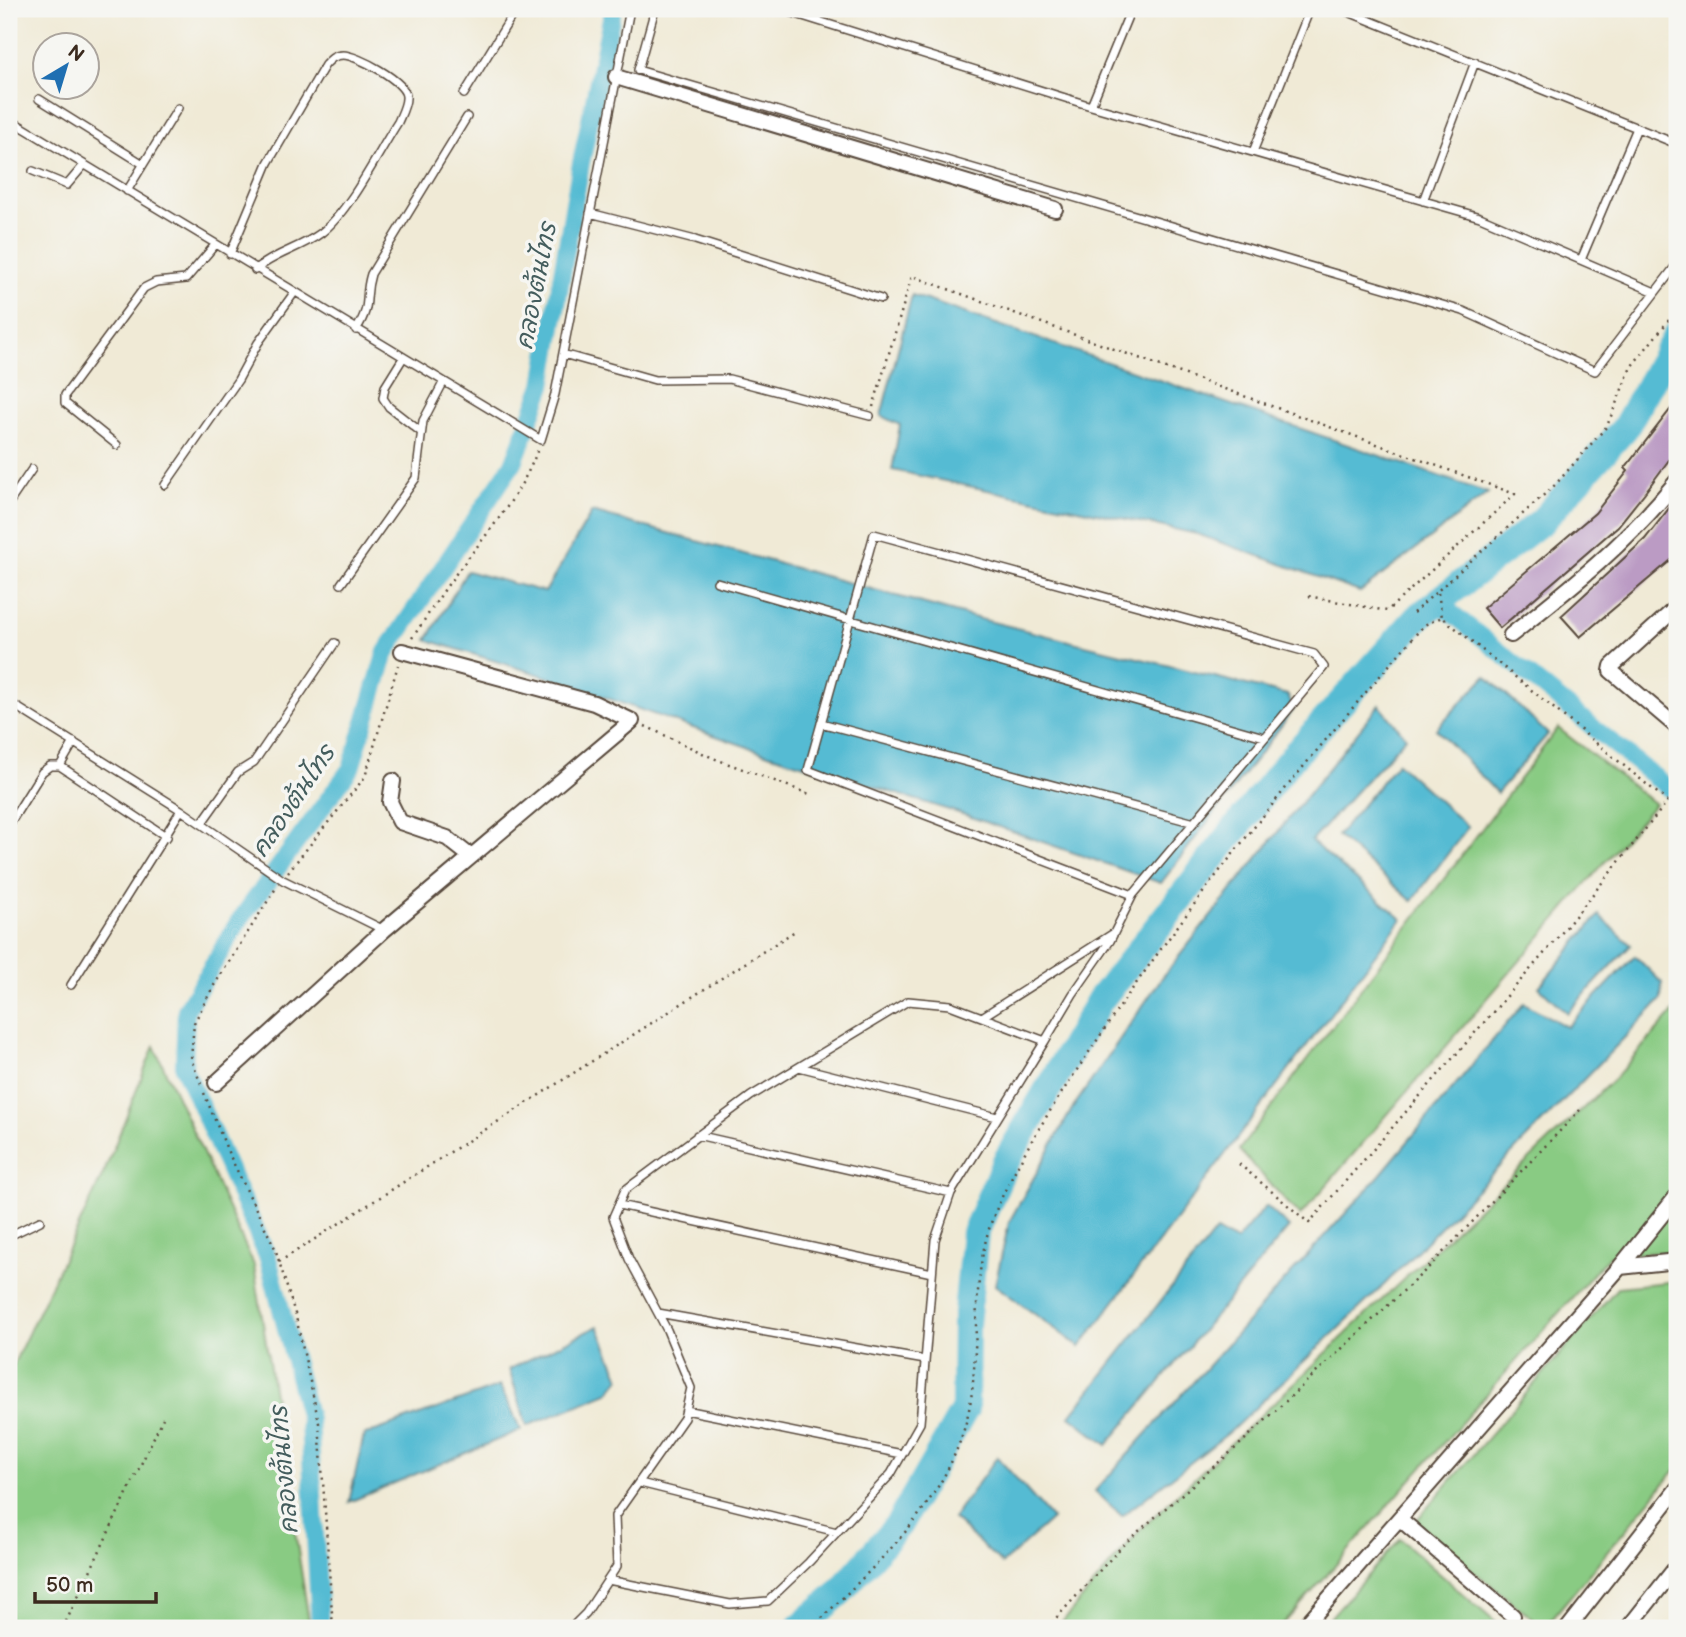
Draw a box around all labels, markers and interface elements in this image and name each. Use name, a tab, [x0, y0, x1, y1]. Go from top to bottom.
north arrow	[32, 32, 102, 102]
text: N	[63, 40, 88, 67]
water label: คลองต้นไทร	[508, 218, 563, 352]
water label: คลองต้นไทร	[244, 737, 343, 863]
water label: คลองต้นไทร	[262, 1403, 305, 1535]
scale bar	[35, 1560, 156, 1604]
text: 50 m	[46, 1573, 93, 1598]

